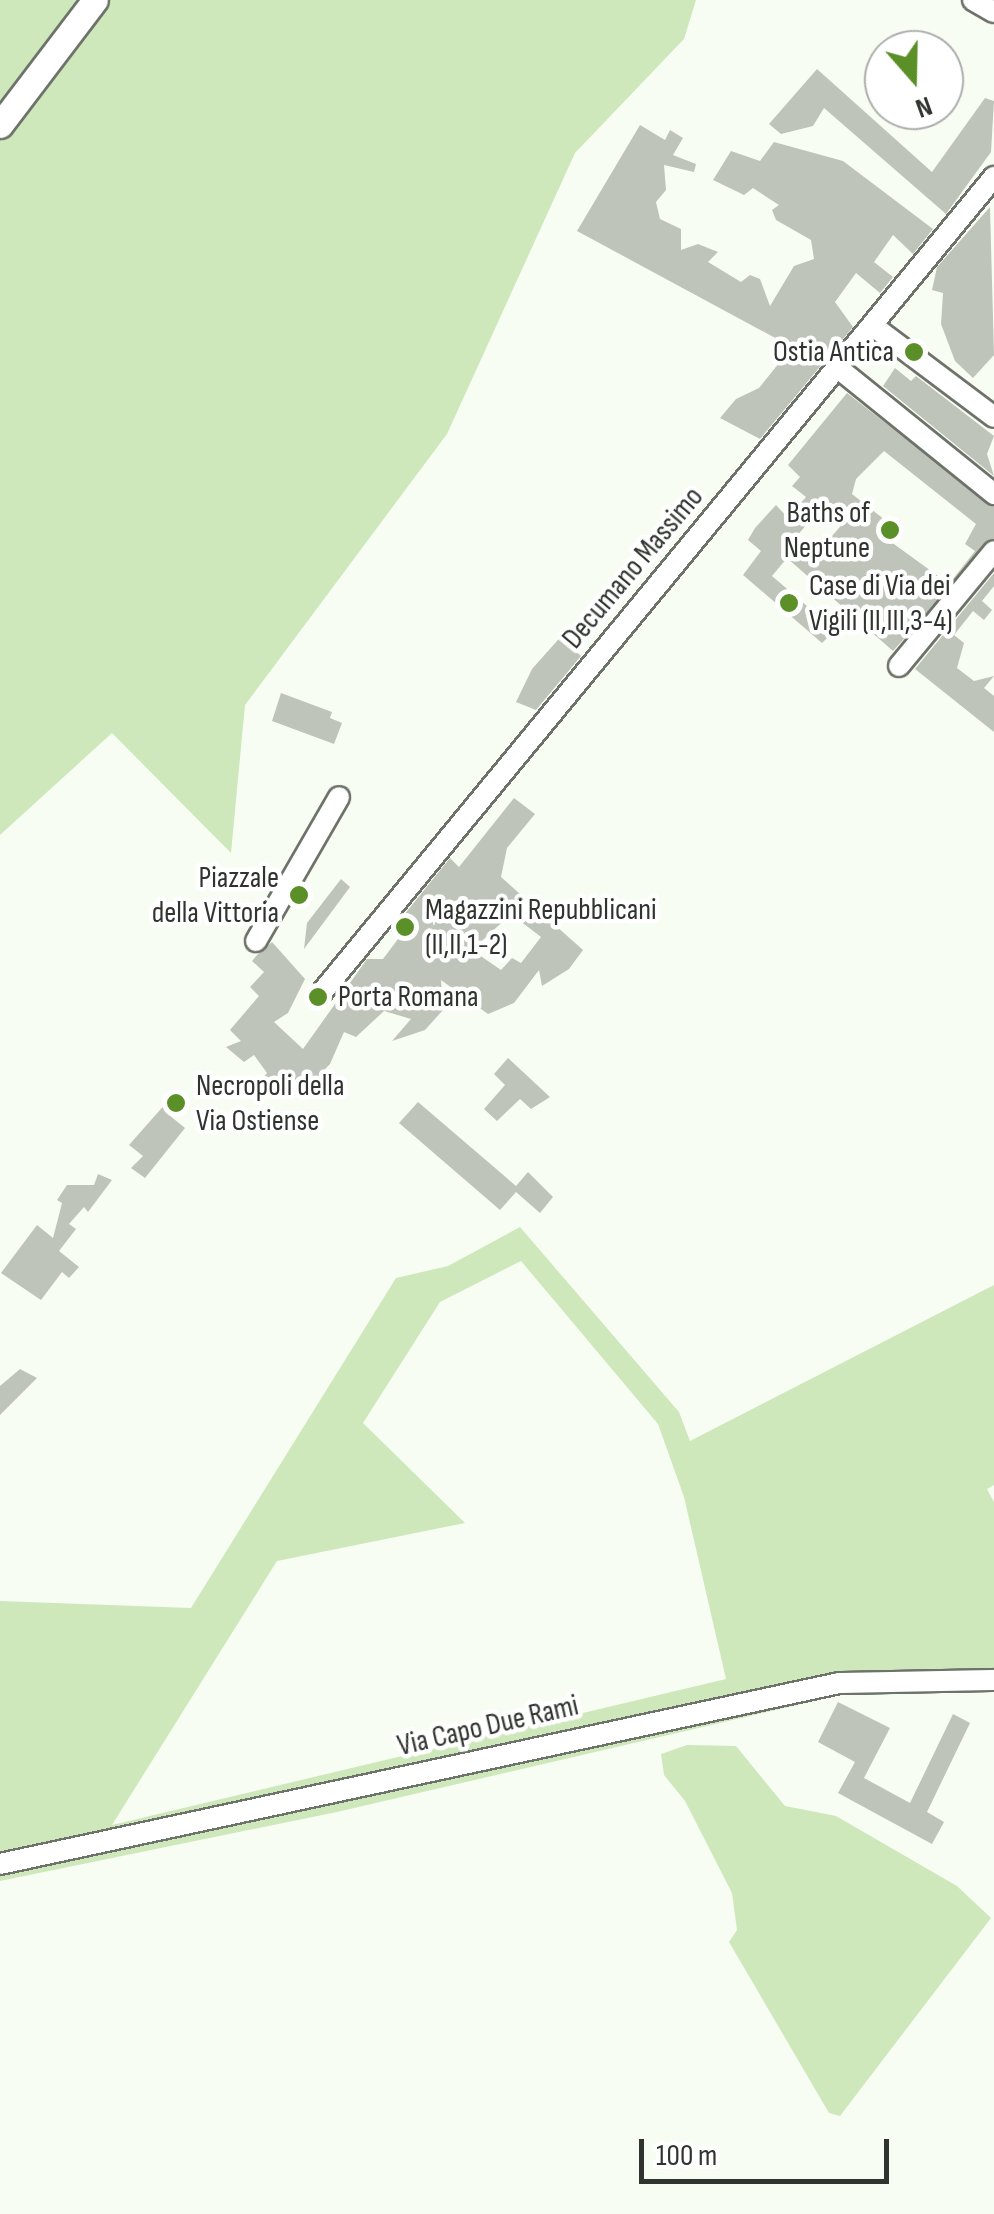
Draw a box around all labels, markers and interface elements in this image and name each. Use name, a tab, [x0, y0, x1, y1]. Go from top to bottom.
north arrow	[864, 30, 964, 130]
text: N	[911, 89, 936, 125]
place label: Ostia Antica	[773, 334, 894, 370]
marker: Ostia Antica	[903, 341, 925, 363]
street label: Decumano Massimo	[555, 480, 711, 656]
place label: Baths of Neptune	[784, 495, 870, 566]
marker: Baths of Neptune	[879, 519, 901, 541]
place label: Case di Via dei Vigili (II,III,3-4)	[809, 568, 953, 638]
marker: Case di Via dei Vigili (II,III,3-4)	[778, 592, 800, 614]
place label: Piazzale della Vittoria	[152, 860, 279, 930]
marker: Piazzale della Vittoria	[288, 884, 310, 906]
place label: Magazzini Repubblicani (II,II,1-2)	[425, 892, 657, 962]
marker: Magazzini Repubblicani (II,II,1-2)	[394, 916, 416, 938]
place label: Porta Romana	[338, 979, 479, 1015]
marker: Porta Romana	[307, 986, 329, 1008]
place label: Necropoli della Via Ostiense	[196, 1068, 344, 1138]
marker: Necropoli della Via Ostiense	[165, 1092, 187, 1114]
street label: Via Capo Due Rami	[394, 1688, 582, 1764]
scale bar	[644, 2119, 894, 2181]
text: 100 m	[656, 2138, 717, 2174]

